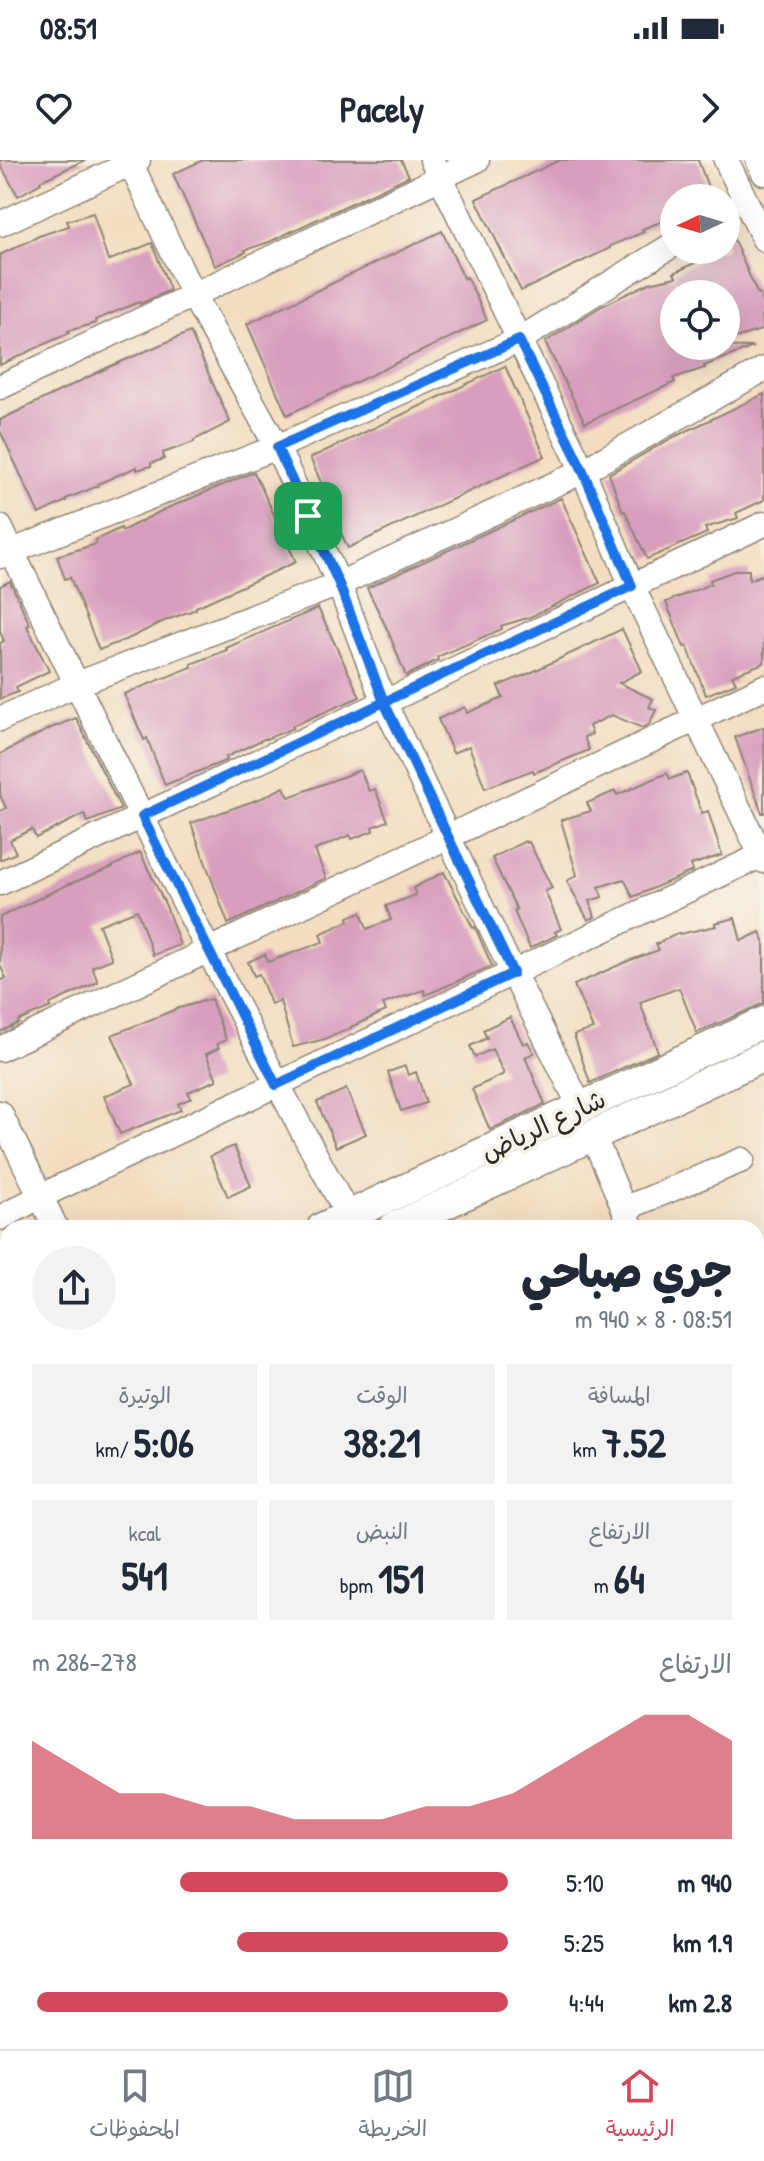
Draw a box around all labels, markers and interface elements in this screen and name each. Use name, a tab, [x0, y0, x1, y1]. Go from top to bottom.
text: 08:51	[40, 8, 97, 48]
text: Pacely	[340, 84, 424, 133]
icon: heart	[32, 86, 76, 130]
icon: forward	[688, 86, 732, 130]
north arrow	[660, 184, 740, 264]
map controls	[660, 184, 740, 360]
button: locate	[660, 280, 740, 360]
pin	[274, 482, 342, 550]
icon: arrive	[286, 494, 330, 538]
street label: شارع الرياض	[475, 1081, 611, 1170]
text: جري صباحي	[521, 1241, 732, 1301]
button: share	[32, 1246, 116, 1330]
text: 08:51 · 8 × 940 m	[575, 1301, 732, 1336]
text: الوتيرة	[118, 1380, 171, 1410]
text: الوقت	[356, 1380, 408, 1410]
text: المسافة	[588, 1380, 651, 1410]
text: 5:06	[134, 1415, 194, 1469]
text: 38:21	[343, 1415, 421, 1469]
text: 7.52	[602, 1415, 666, 1469]
text: /km	[95, 1434, 134, 1464]
text: km	[573, 1434, 602, 1464]
text: النبض	[356, 1516, 408, 1546]
text: الارتفاع	[588, 1516, 650, 1546]
text: kcal	[129, 1518, 161, 1548]
text: 541	[121, 1548, 168, 1602]
text: 151	[378, 1551, 424, 1605]
text: 64	[614, 1551, 645, 1605]
text: bpm	[340, 1570, 378, 1600]
text: m	[594, 1570, 614, 1600]
text: 278–286 m	[32, 1644, 137, 1679]
text: الارتفاع	[659, 1646, 732, 1681]
text: 5:10	[566, 1865, 604, 1900]
text: 940 m	[677, 1865, 732, 1900]
text: 5:25	[564, 1925, 604, 1960]
text: 1.9 km	[673, 1925, 732, 1960]
text: 4:44	[569, 1985, 604, 2020]
text: 2.8 km	[669, 1985, 732, 2020]
tab: المحفوظات	[89, 2064, 180, 2148]
tab: الخريطة	[358, 2064, 427, 2148]
tab: الرئيسية	[606, 2064, 675, 2148]

